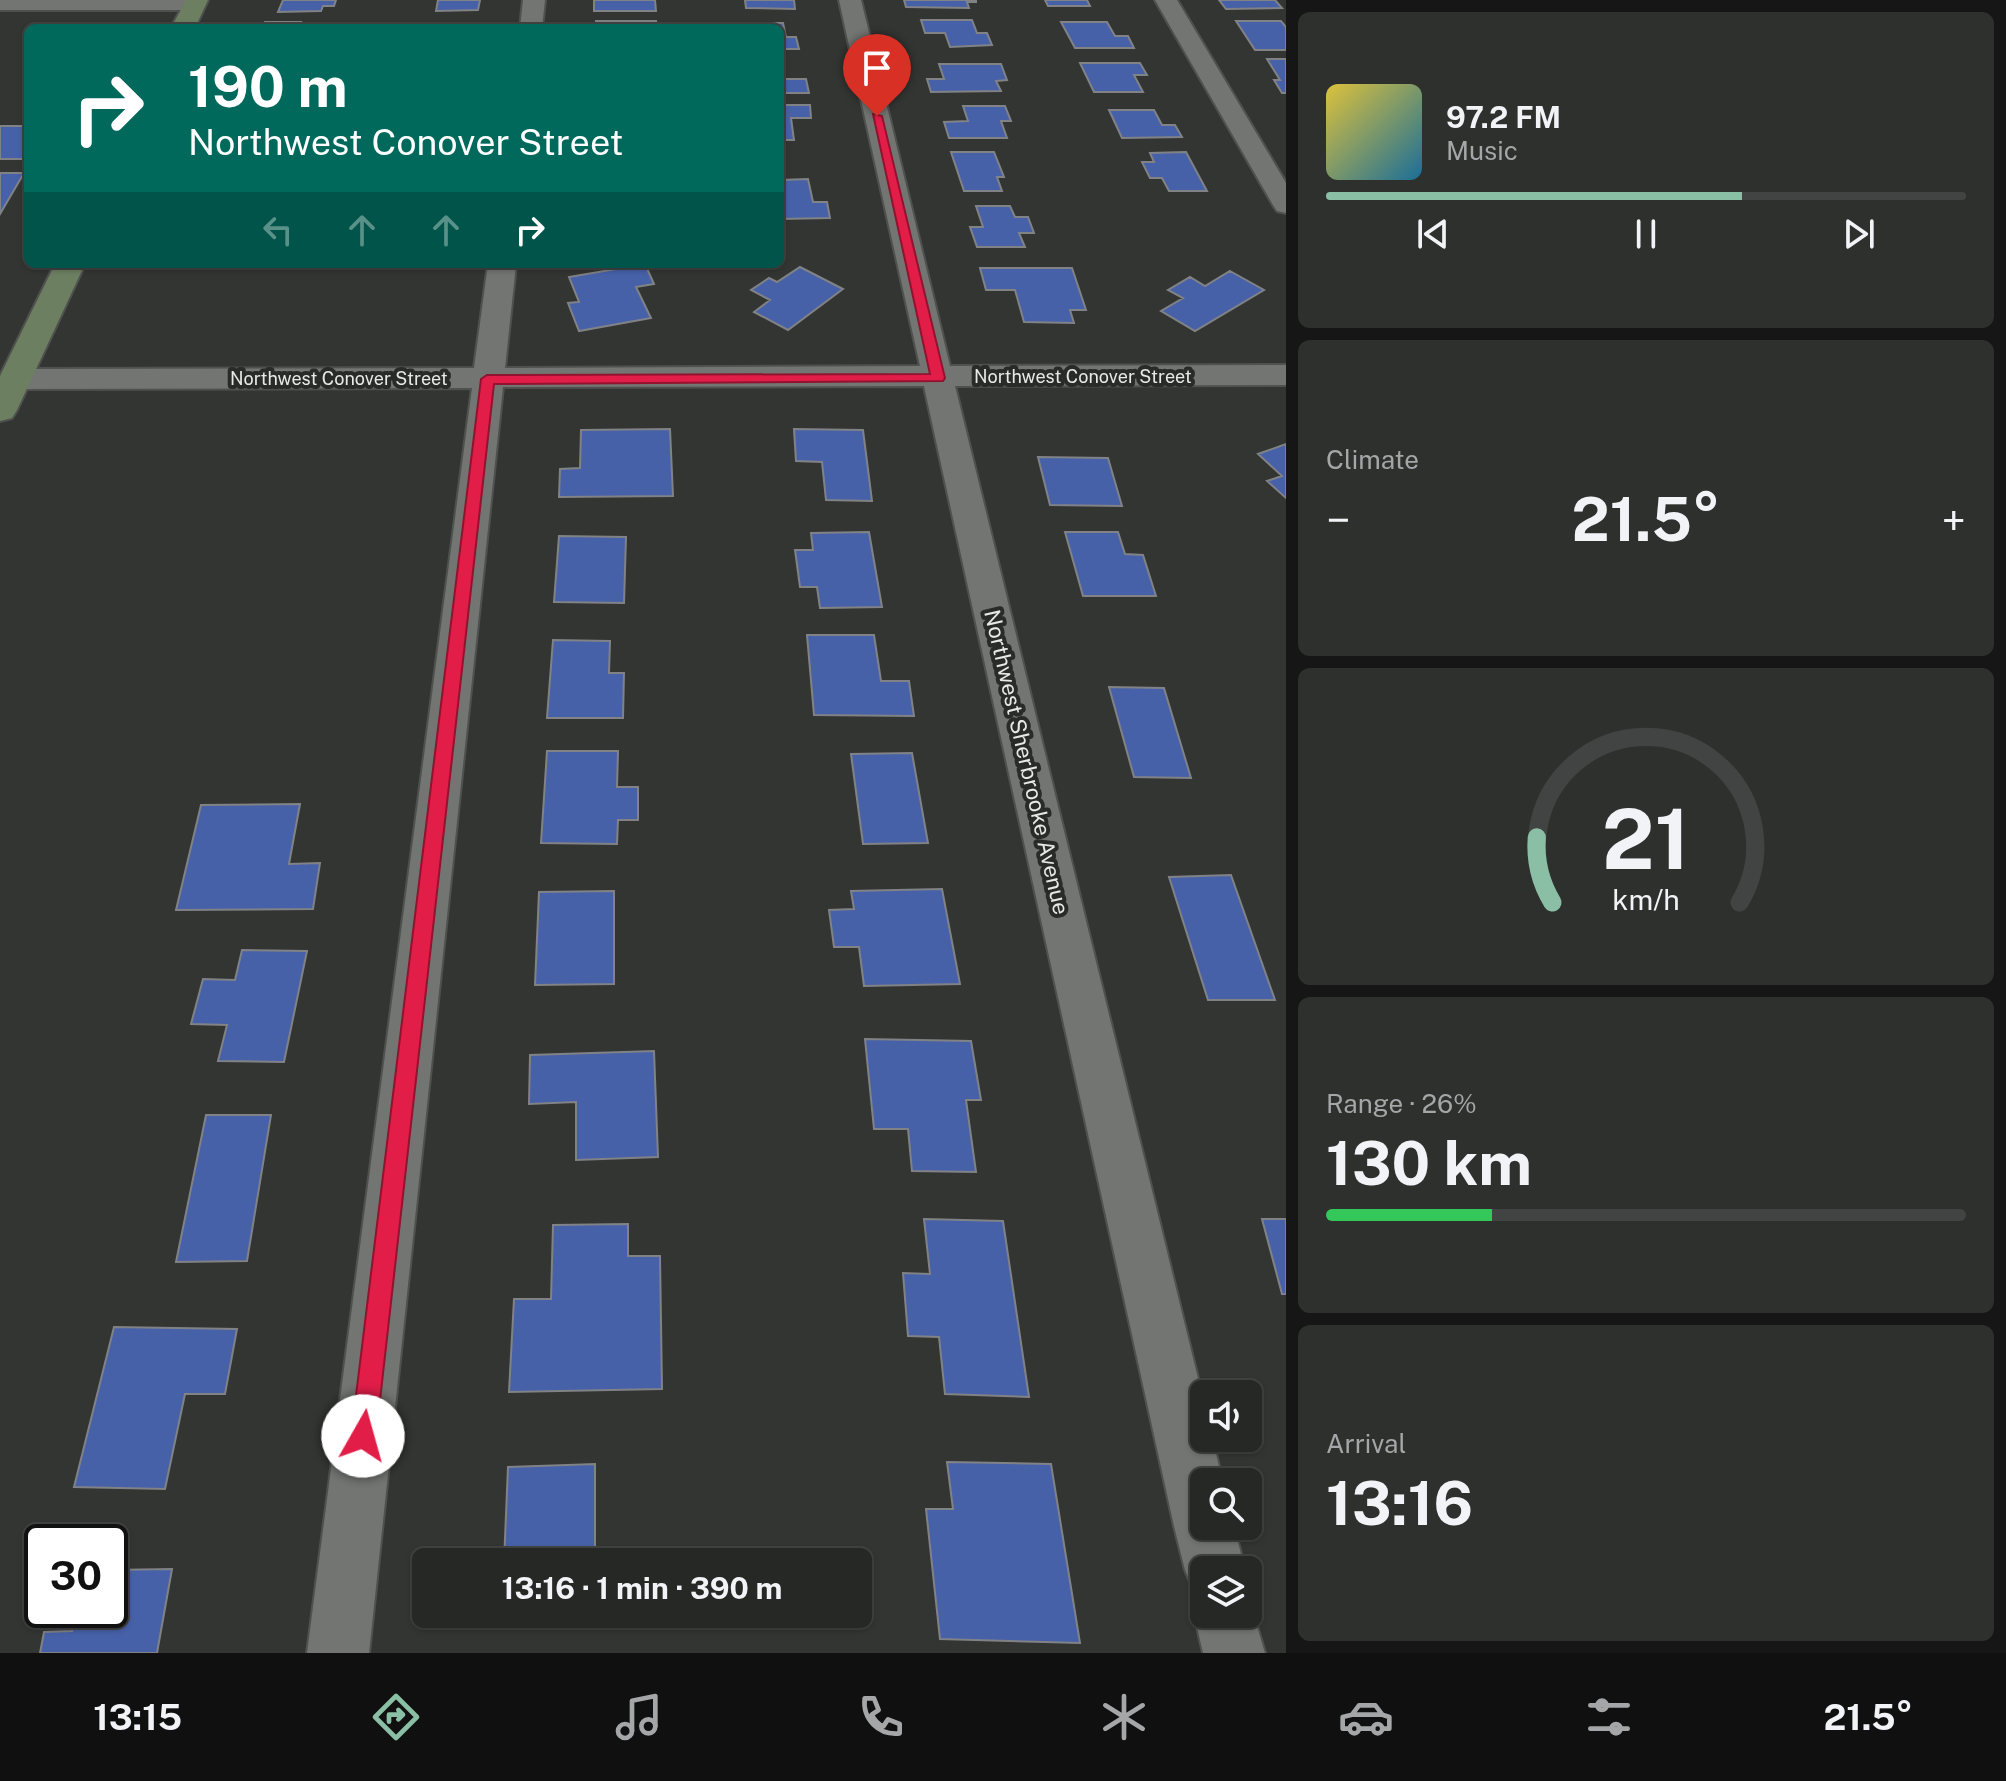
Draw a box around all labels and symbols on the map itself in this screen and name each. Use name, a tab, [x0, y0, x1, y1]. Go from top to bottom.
pin	[843, 34, 911, 116]
street label: Northwest Conover Street	[974, 366, 1192, 387]
street label: Northwest Conover Street	[230, 368, 448, 389]
street label: Northwest Sherbrooke Avenue	[979, 607, 1075, 917]
position arrow	[321, 1394, 405, 1478]
speed limit sign: 30	[24, 1524, 128, 1628]

